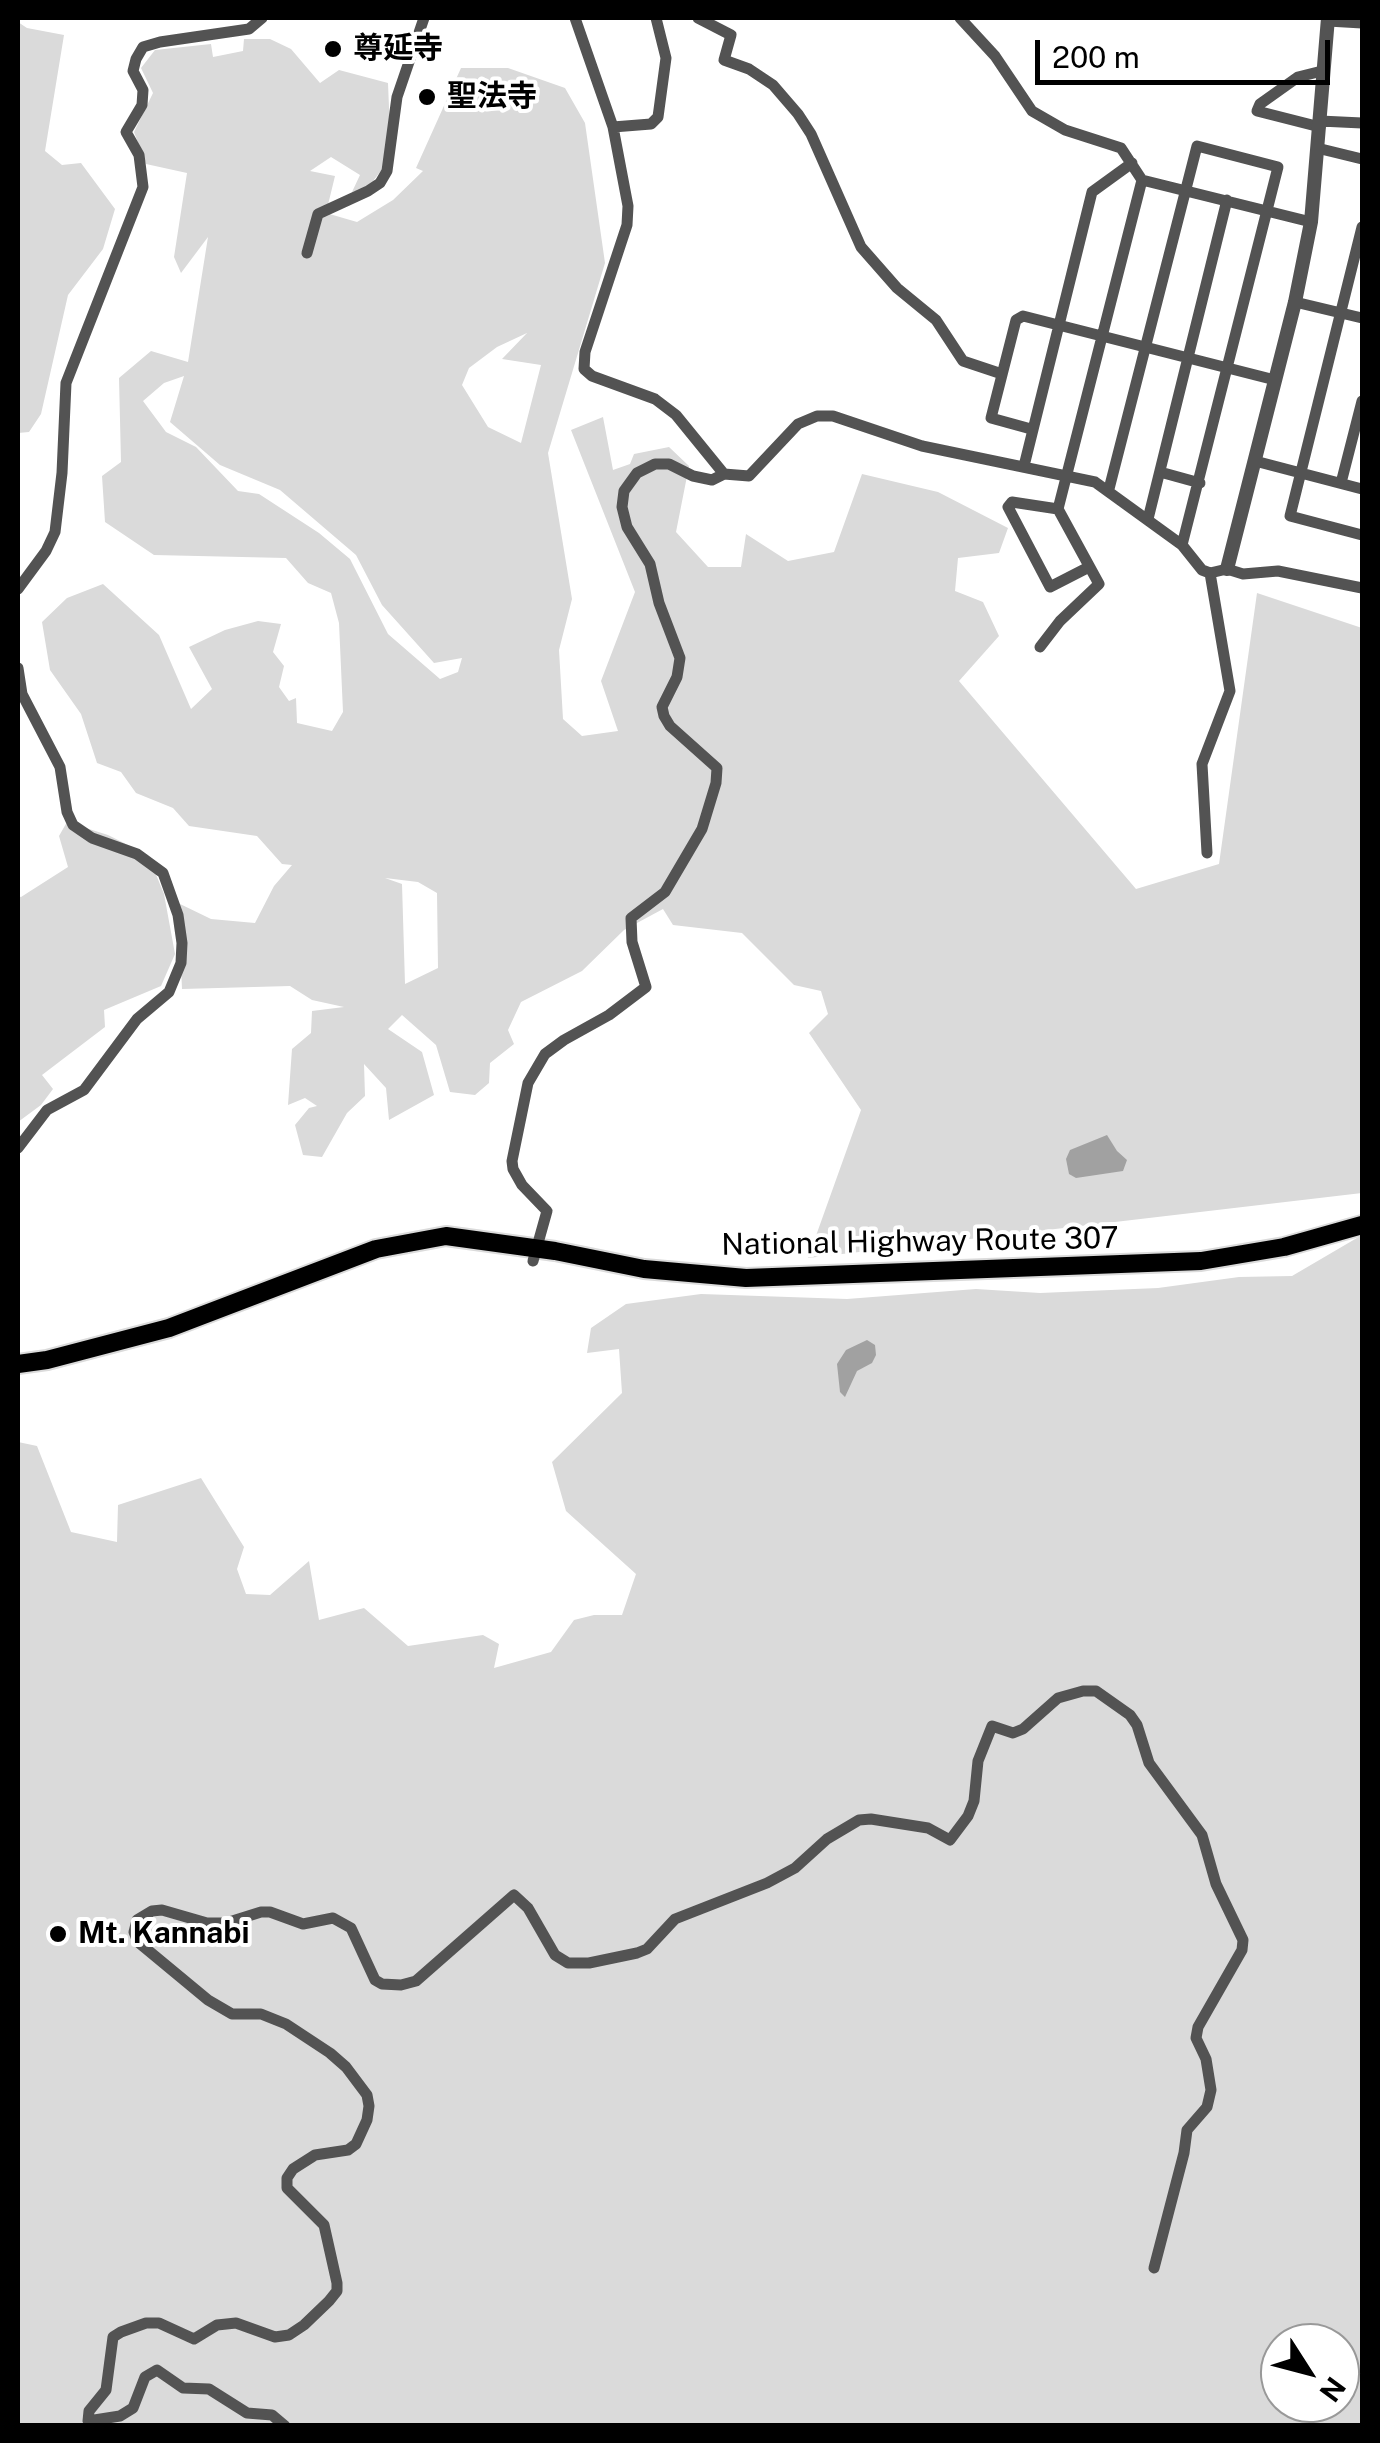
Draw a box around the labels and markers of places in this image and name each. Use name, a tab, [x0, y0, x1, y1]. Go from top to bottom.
place label: 尊延寺	[353, 31, 443, 67]
marker: 尊延寺	[322, 38, 344, 60]
place label: 聖法寺	[447, 79, 537, 115]
marker: 聖法寺	[416, 86, 438, 108]
place label: Mt. Kannabi	[78, 1916, 249, 1952]
marker: Mt. Kannabi	[47, 1923, 69, 1945]

